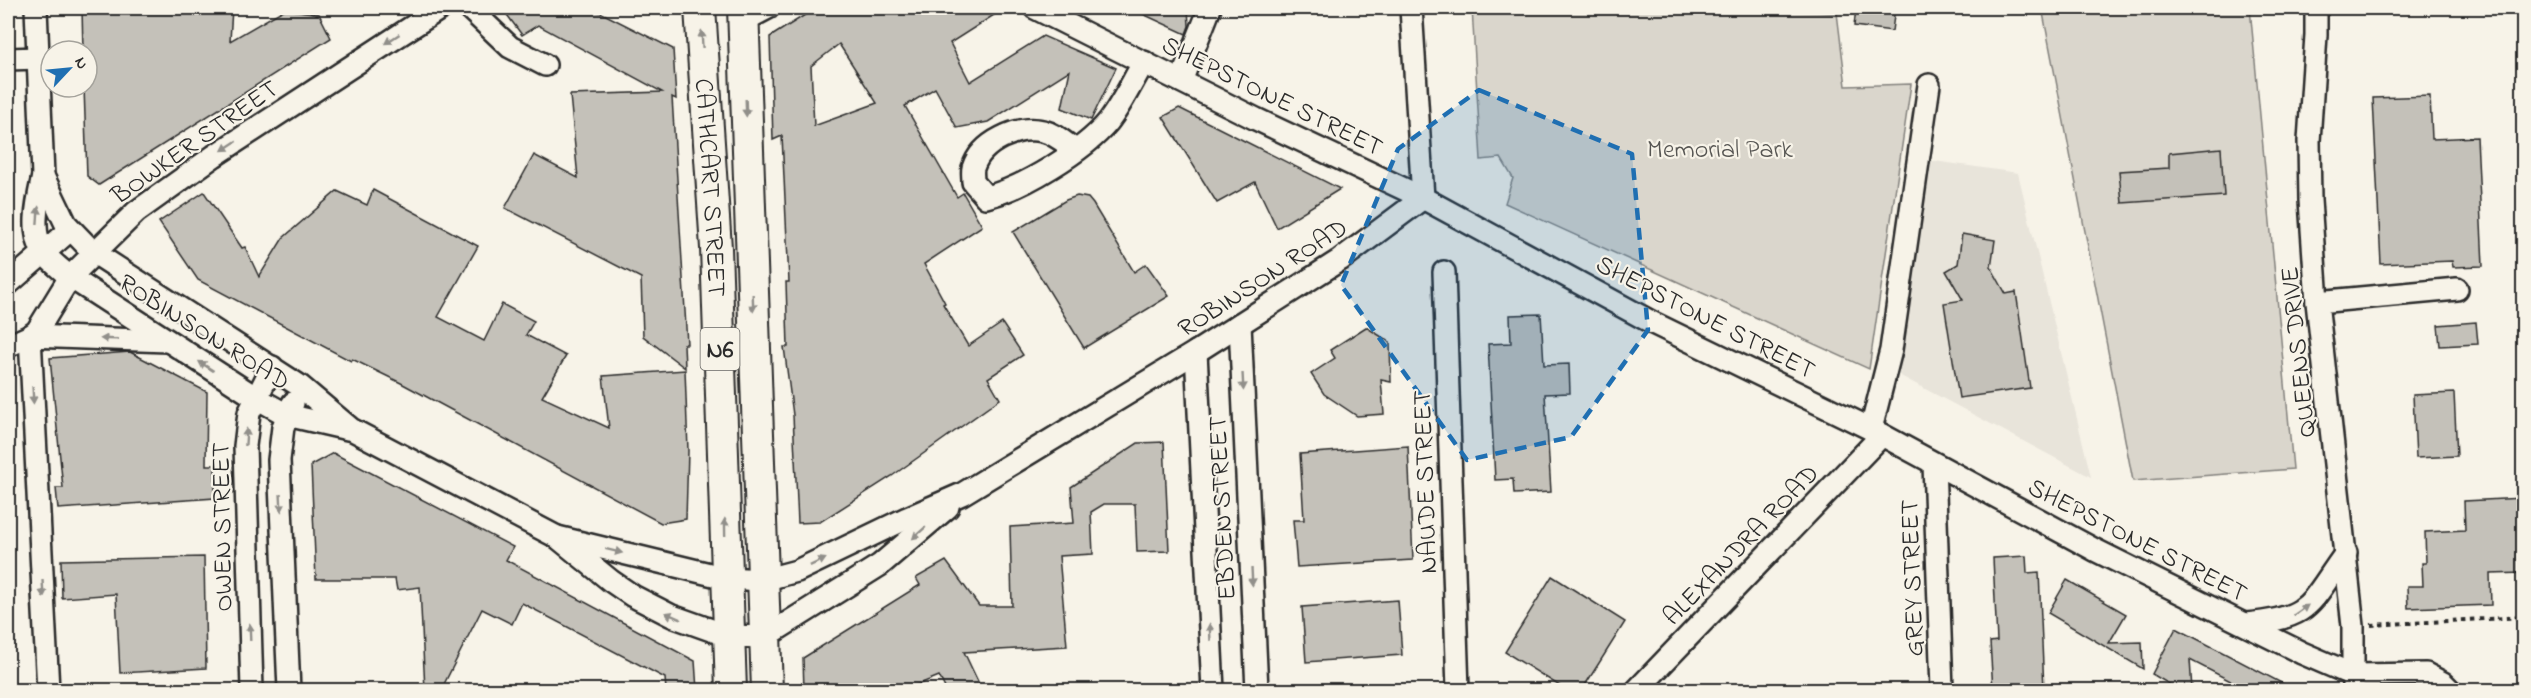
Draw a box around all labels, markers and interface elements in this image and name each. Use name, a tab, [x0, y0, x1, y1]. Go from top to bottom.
street label: SHEPSTONE STREET	[1155, 28, 1389, 168]
one-way arrow	[697, 29, 707, 48]
one-way arrow	[384, 34, 400, 45]
north arrow	[39, 39, 99, 99]
text: N	[68, 53, 94, 74]
street label: BOWKER STREET	[104, 72, 287, 216]
street label: CATHCART STREET	[683, 77, 734, 298]
one-way arrow	[742, 98, 751, 117]
park label: Memorial Park	[1647, 132, 1793, 170]
one-way arrow	[221, 140, 237, 151]
one-way arrow	[33, 206, 42, 225]
street label: ROBINSON ROAD	[1171, 210, 1356, 349]
street label: SHEPSTONE STREET	[1588, 247, 1821, 391]
street label: QUEENS DRIVE	[2272, 264, 2328, 439]
street label: ROBINSON ROAD	[110, 266, 296, 402]
one-way arrow	[748, 293, 758, 312]
road number: N6	[700, 328, 740, 370]
one-way arrow	[99, 334, 118, 343]
one-way arrow	[198, 360, 214, 371]
one-way arrow	[1238, 373, 1247, 392]
one-way arrow	[29, 385, 38, 404]
street label: NAUDE STREET	[1405, 389, 1449, 574]
street label: EBDEN STREET	[1200, 415, 1248, 601]
one-way arrow	[241, 428, 250, 447]
street label: OWEN STREET	[204, 442, 244, 612]
street label: ALEXANDRA ROAD	[1655, 457, 1829, 635]
street label: SHEPSTONE STREET	[2020, 470, 2253, 614]
one-way arrow	[276, 494, 285, 513]
street label: GREY STREET	[1892, 499, 1936, 657]
one-way arrow	[720, 518, 730, 537]
one-way arrow	[912, 526, 927, 539]
one-way arrow	[604, 546, 623, 556]
one-way arrow	[809, 558, 827, 568]
one-way arrow	[1247, 568, 1256, 587]
one-way arrow	[39, 580, 48, 599]
one-way arrow	[2292, 604, 2308, 616]
one-way arrow	[663, 611, 681, 621]
one-way arrow	[246, 623, 255, 642]
one-way arrow	[1206, 623, 1215, 642]

